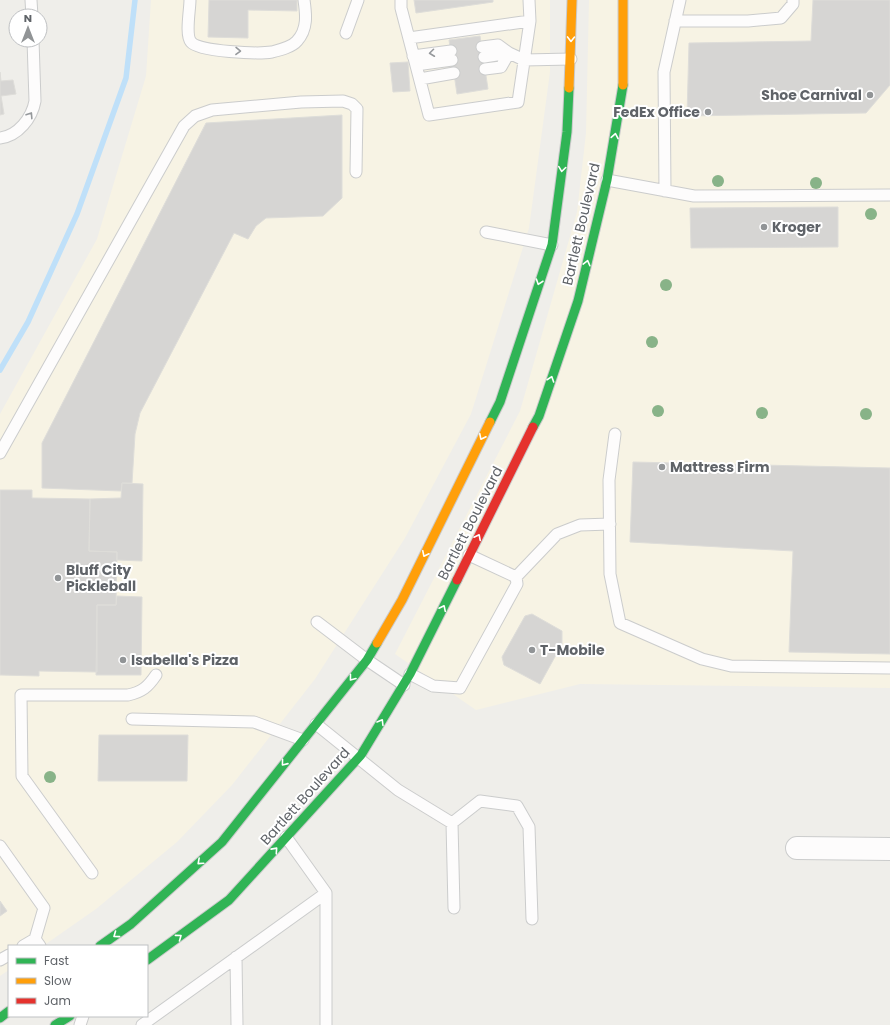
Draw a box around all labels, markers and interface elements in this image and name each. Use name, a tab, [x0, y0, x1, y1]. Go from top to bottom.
north arrow	[8, 8, 48, 48]
text: N	[24, 10, 32, 26]
one-way arrow	[567, 36, 576, 42]
one-way arrow	[235, 47, 241, 56]
one-way arrow	[429, 48, 435, 57]
place label: Shoe Carnival	[761, 85, 862, 105]
marker: Shoe Carnival	[865, 90, 875, 100]
place label: FedEx Office	[613, 102, 700, 122]
marker: FedEx Office	[703, 107, 713, 117]
one-way arrow	[25, 113, 32, 120]
one-way arrow	[610, 133, 618, 139]
street label: Bartlett Boulevard	[557, 161, 605, 287]
one-way arrow	[558, 165, 567, 172]
place label: Kroger	[772, 217, 821, 237]
marker: Kroger	[759, 222, 769, 232]
one-way arrow	[583, 260, 591, 267]
one-way arrow	[535, 279, 544, 286]
one-way arrow	[547, 375, 555, 382]
one-way arrow	[479, 433, 487, 440]
place label: Mattress Firm	[670, 457, 770, 477]
marker: Mattress Firm	[657, 462, 667, 472]
street label: Bartlett Boulevard	[433, 463, 507, 583]
one-way arrow	[473, 534, 481, 541]
one-way arrow	[422, 549, 430, 557]
place label: Bluff City Pickleball	[66, 560, 136, 596]
marker: Bluff City Pickleball	[53, 573, 63, 583]
one-way arrow	[438, 604, 446, 612]
place label: T-Mobile	[540, 640, 605, 660]
marker: T-Mobile	[527, 645, 537, 655]
place label: Isabella's Pizza	[131, 650, 238, 670]
marker: Isabella's Pizza	[118, 655, 128, 665]
one-way arrow	[350, 673, 357, 680]
one-way arrow	[377, 719, 384, 726]
street label: Bartlett Boulevard	[256, 743, 354, 849]
one-way arrow	[282, 759, 289, 766]
one-way arrow	[270, 847, 277, 855]
one-way arrow	[197, 857, 205, 864]
one-way arrow	[113, 930, 120, 937]
one-way arrow	[174, 935, 181, 942]
legend	[8, 945, 148, 1017]
text: Fast	[44, 952, 69, 969]
text: Slow	[44, 972, 72, 989]
text: Jam	[44, 992, 71, 1009]

